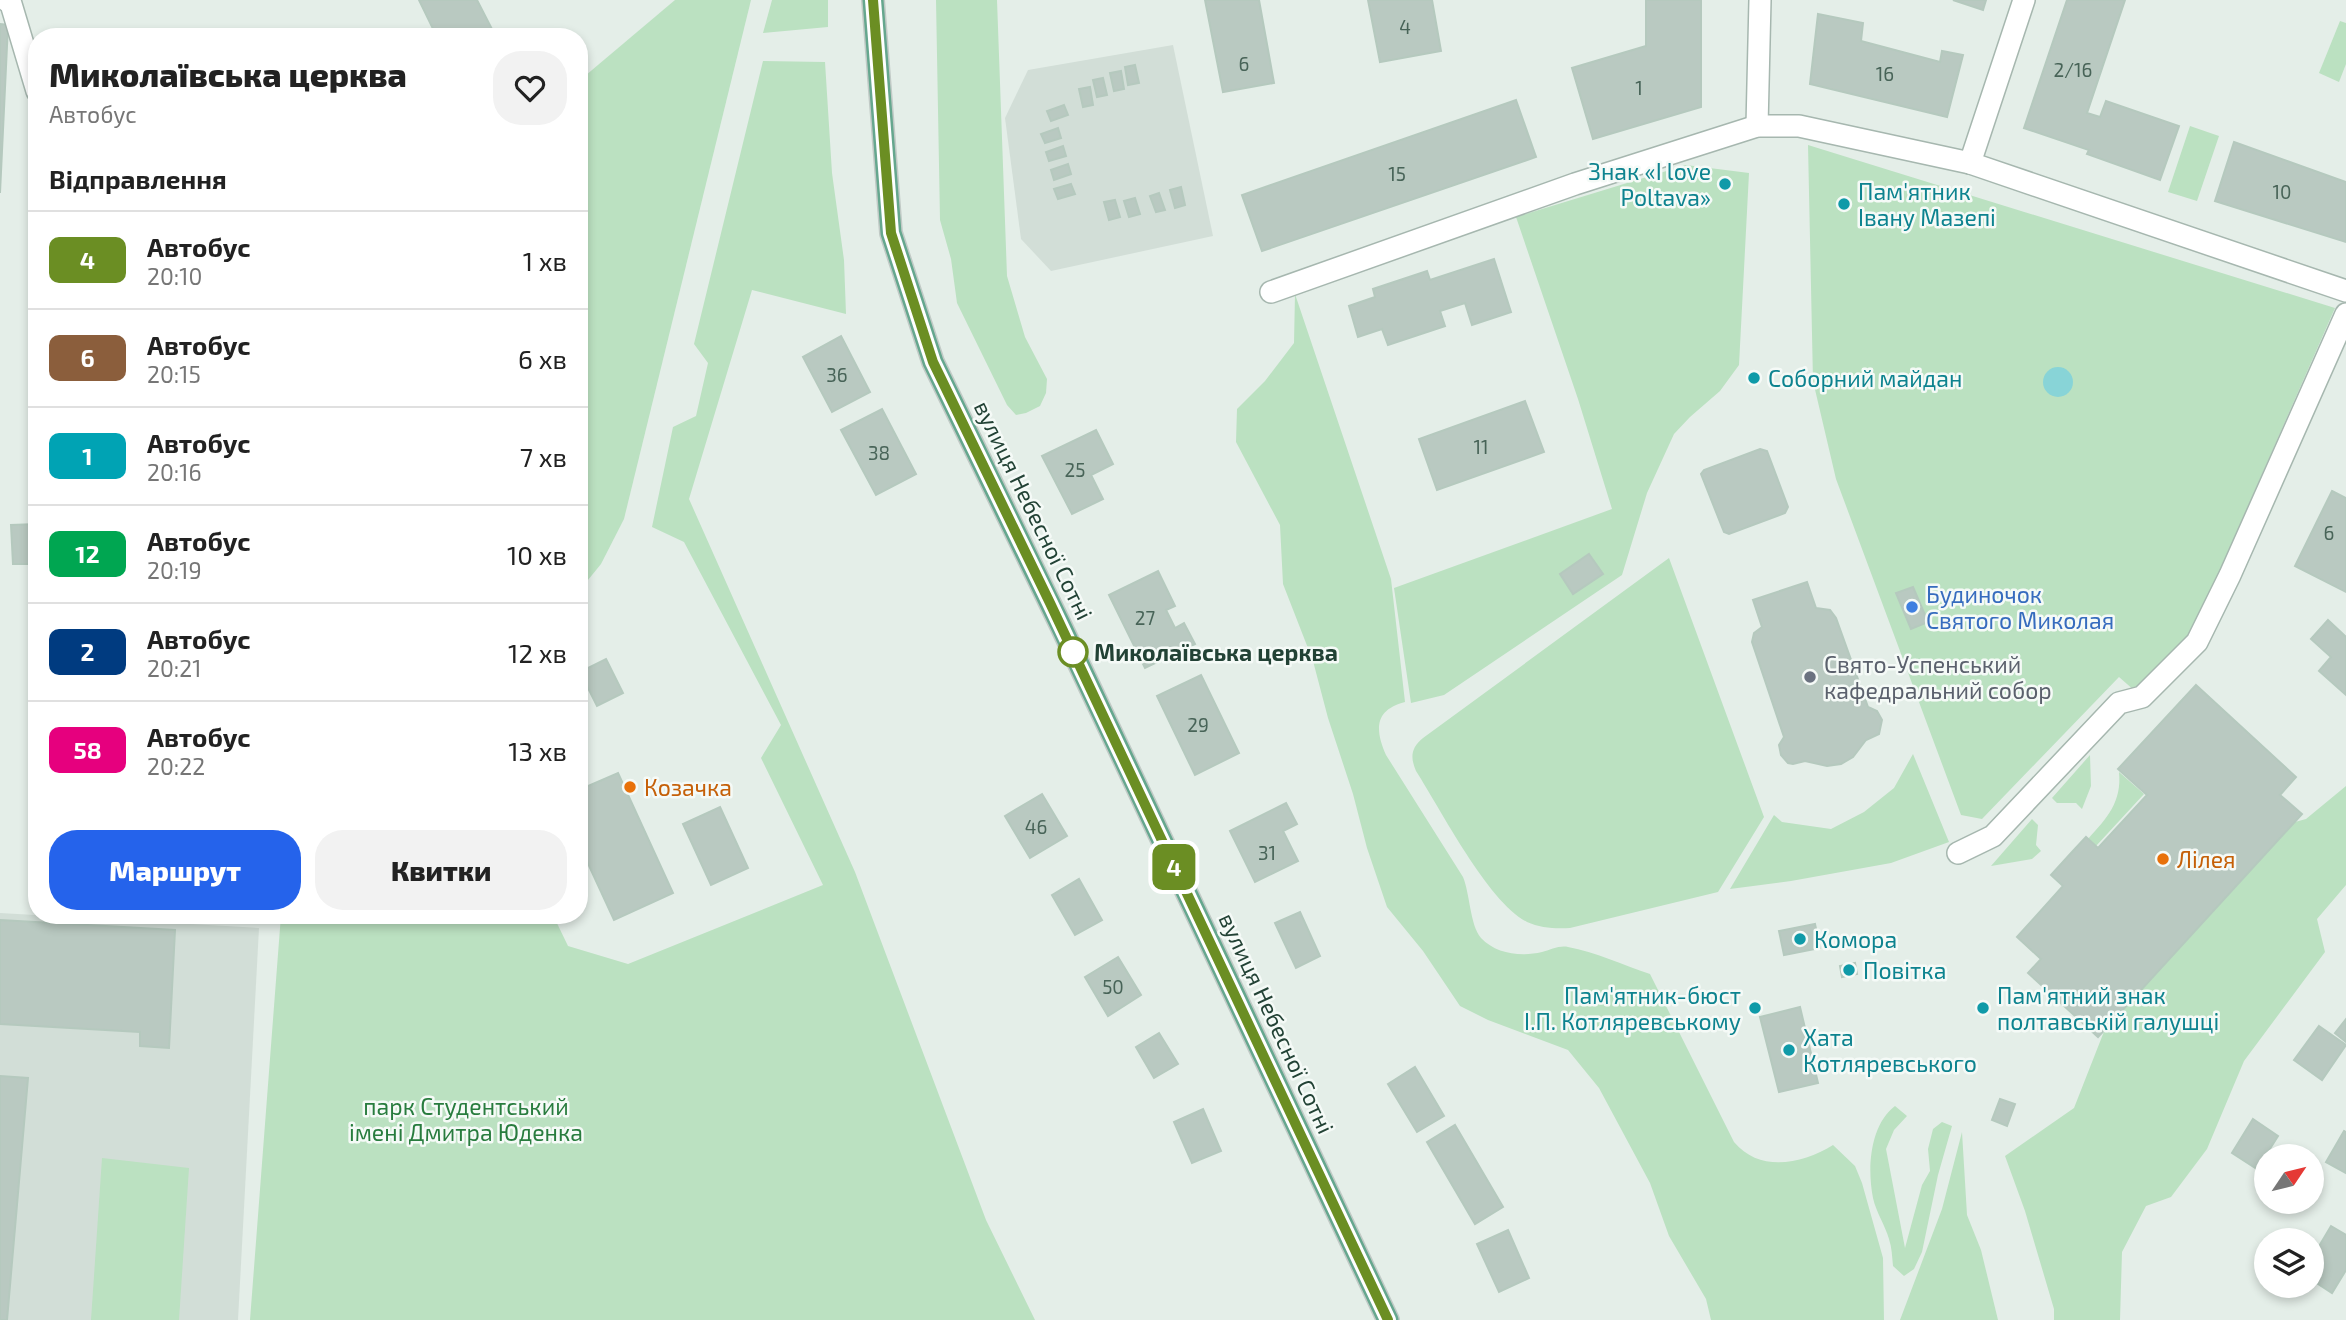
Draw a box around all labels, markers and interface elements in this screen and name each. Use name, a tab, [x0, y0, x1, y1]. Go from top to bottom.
house number: 4	[1399, 15, 1411, 38]
button: heart	[493, 51, 567, 125]
house number: 6	[1239, 52, 1249, 75]
text: Миколаївська церква	[49, 54, 407, 94]
house number: 2/16	[2054, 58, 2092, 81]
house number: 16	[1876, 62, 1894, 85]
house number: 1	[1635, 76, 1643, 99]
text: Автобус	[49, 100, 137, 128]
place label: Знак «I love Poltava»	[1588, 157, 1711, 211]
house number: 15	[1388, 162, 1406, 185]
text: Відправлення	[49, 163, 227, 194]
marker: Знак «I love Poltava»	[1717, 176, 1733, 192]
place label: Пам'ятник Івану Мазепі	[1858, 177, 1996, 232]
house number: 10	[2272, 180, 2292, 203]
marker: Пам'ятник Івану Мазепі	[1836, 196, 1852, 212]
text: Автобус	[147, 231, 250, 262]
text: 4	[80, 245, 95, 274]
text: 1 хв	[523, 245, 567, 276]
text: 20:10	[147, 262, 202, 290]
text: Автобус	[147, 329, 250, 360]
text: 6	[80, 343, 95, 372]
text: 6 хв	[518, 343, 567, 374]
text: 20:15	[147, 360, 201, 388]
house number: 36	[826, 363, 848, 386]
place label: Соборний майдан	[1768, 364, 1962, 392]
marker: Соборний майдан	[1746, 370, 1762, 386]
street label: вулиця Небесної Сотні	[968, 396, 1099, 625]
text: Автобус	[147, 427, 250, 458]
house number: 11	[1473, 435, 1489, 458]
text: 1	[82, 441, 93, 470]
text: 7 хв	[520, 441, 567, 472]
house number: 38	[868, 441, 890, 464]
text: 20:16	[147, 458, 202, 486]
house number: 25	[1065, 458, 1085, 481]
house number: 6	[2324, 521, 2334, 544]
text: Автобус	[147, 525, 250, 556]
text: 12	[75, 539, 100, 568]
text: 10 хв	[507, 539, 567, 570]
text: 20:19	[147, 556, 202, 584]
place label: Будиночок Святого Миколая	[1926, 580, 2114, 634]
marker: Будиночок Святого Миколая	[1904, 599, 1920, 615]
house number: 27	[1135, 606, 1155, 629]
text: Автобус	[147, 623, 250, 654]
text: 2	[81, 637, 94, 666]
text: 12 хв	[508, 637, 567, 668]
marker: Миколаївська церква	[1058, 637, 1088, 667]
place label: Миколаївська церква	[1094, 638, 1338, 666]
place label: Свято-Успенський кафедральний собор	[1824, 650, 2052, 704]
text: 20:21	[147, 654, 201, 682]
marker: Свято-Успенський кафедральний собор	[1802, 669, 1818, 685]
house number: 29	[1187, 713, 1209, 736]
text: Автобус	[147, 721, 250, 752]
text: 58	[73, 735, 102, 764]
text: 13 хв	[508, 735, 567, 766]
text: 20:22	[147, 752, 205, 780]
place label: Козачка	[644, 773, 732, 801]
marker: Козачка	[622, 779, 638, 795]
house number: 46	[1025, 815, 1047, 838]
button: Маршрут	[49, 830, 301, 910]
button: Квитки	[315, 830, 567, 910]
house number: 31	[1258, 841, 1276, 864]
line badge: 4	[1151, 844, 1197, 890]
place label: Лілея	[2177, 845, 2236, 873]
marker: Лілея	[2155, 851, 2171, 867]
text: 4	[1166, 852, 1182, 881]
street label: вулиця Небесної Сотні	[1213, 908, 1340, 1138]
place label: Комора	[1814, 925, 1897, 953]
marker: Комора	[1792, 931, 1808, 947]
place label: Повітка	[1863, 956, 1946, 984]
marker: Повітка	[1841, 962, 1857, 978]
house number: 50	[1102, 975, 1124, 998]
place label: Пам'ятник-бюст І.П. Котляревському	[1524, 981, 1741, 1036]
place label: Пам'ятний знак полтавській галушці	[1997, 981, 2219, 1036]
marker: Пам'ятник-бюст І.П. Котляревському	[1747, 1000, 1763, 1016]
marker: Пам'ятний знак полтавській галушці	[1975, 1000, 1991, 1016]
place label: Хата Котляревського	[1803, 1023, 1977, 1077]
marker: Хата Котляревського	[1781, 1042, 1797, 1058]
park label: парк Студентський імені Дмитра Юденка	[349, 1092, 583, 1146]
north arrow	[2254, 1144, 2324, 1214]
map controls	[2254, 1144, 2324, 1298]
button: layers	[2254, 1228, 2324, 1298]

